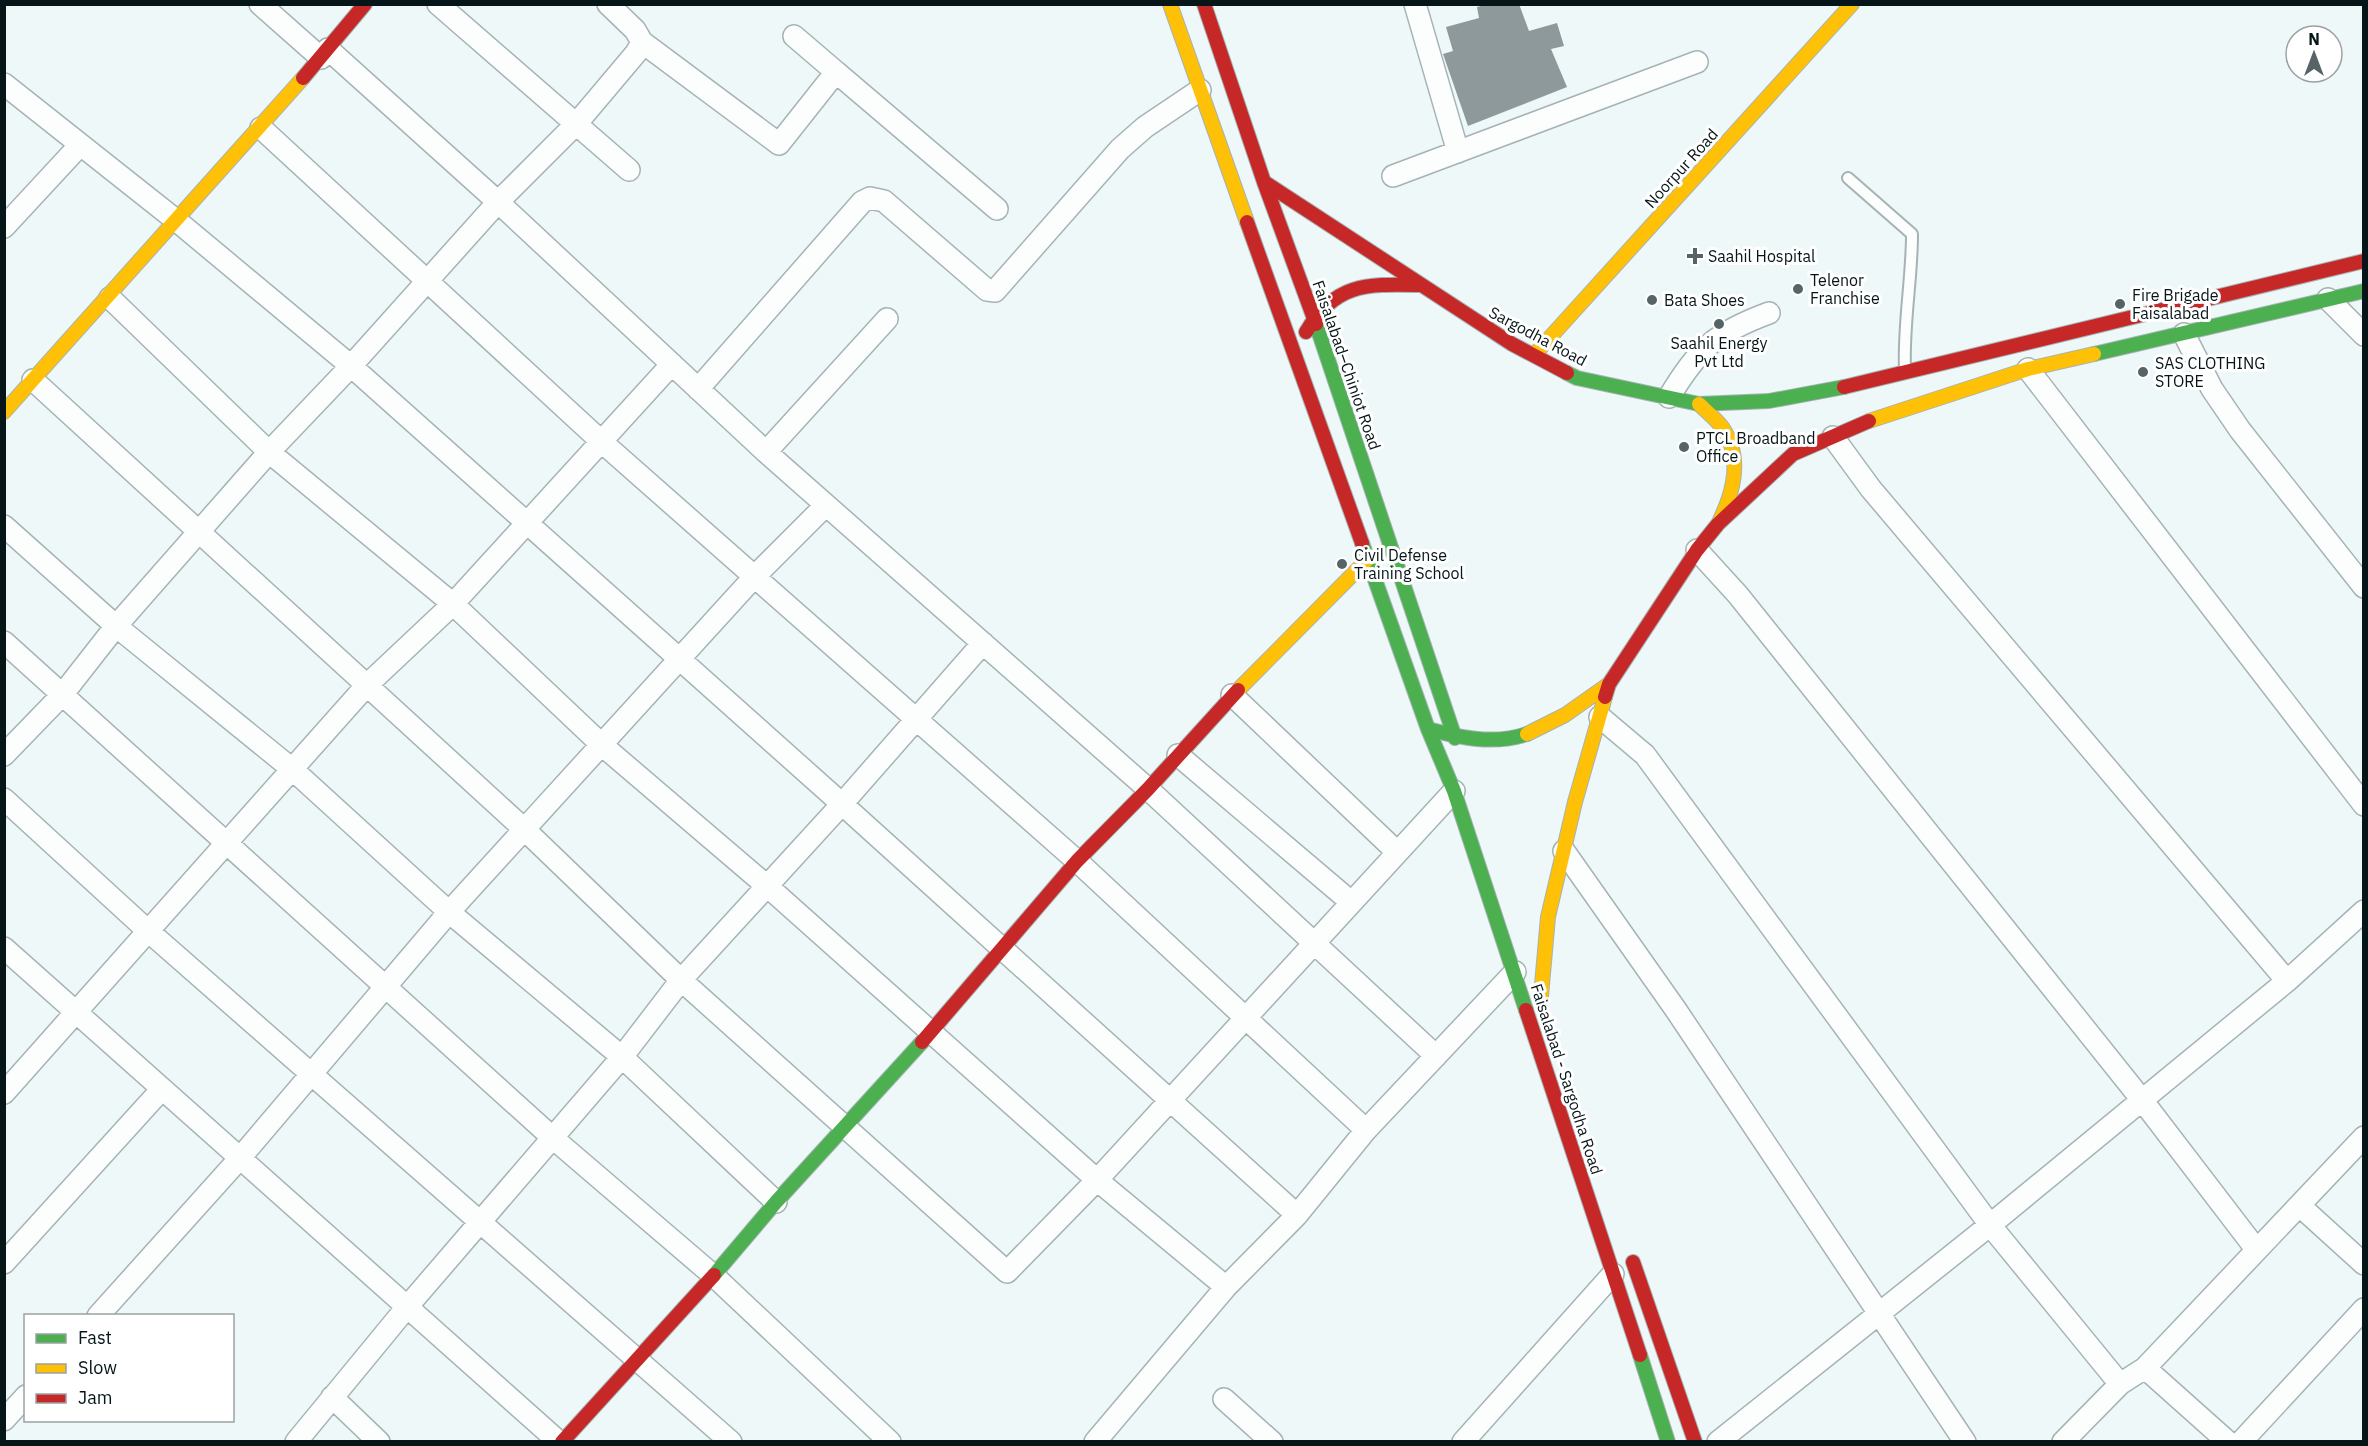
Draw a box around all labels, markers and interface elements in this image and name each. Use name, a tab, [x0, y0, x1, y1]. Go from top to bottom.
north arrow	[2284, 24, 2344, 84]
text: N	[2308, 29, 2320, 49]
street label: Noorpur Road	[1640, 124, 1722, 212]
place label: Saahil Hospital	[1708, 246, 1815, 266]
marker: Saahil Hospital	[1686, 247, 1704, 265]
place label: Telenor Franchise	[1810, 270, 1880, 308]
street label: Faisalabad–Chiniot Road	[1309, 278, 1385, 452]
marker: Telenor Franchise	[1791, 282, 1805, 296]
place label: Fire Brigade Faisalabad	[2132, 285, 2219, 323]
place label: Bata Shoes	[1664, 290, 1745, 310]
marker: Bata Shoes	[1645, 293, 1659, 307]
marker: Fire Brigade Faisalabad	[2113, 297, 2127, 311]
street label: Sargodha Road	[1486, 302, 1590, 370]
marker: Saahil Energy Pvt Ltd	[1712, 317, 1726, 331]
place label: Saahil Energy Pvt Ltd	[1671, 333, 1767, 371]
place label: SAS CLOTHING STORE	[2155, 353, 2265, 391]
marker: SAS CLOTHING STORE	[2136, 365, 2150, 379]
place label: PTCL Broadband Office	[1696, 428, 1815, 466]
marker: PTCL Broadband Office	[1677, 440, 1691, 454]
place label: Civil Defense Training School	[1354, 545, 1464, 583]
marker: Civil Defense Training School	[1335, 557, 1349, 571]
street label: Faisalabad - Sargodha Road	[1527, 981, 1607, 1177]
legend	[24, 1314, 234, 1422]
text: Fast	[78, 1326, 112, 1349]
text: Slow	[78, 1356, 117, 1379]
text: Jam	[78, 1386, 113, 1409]

